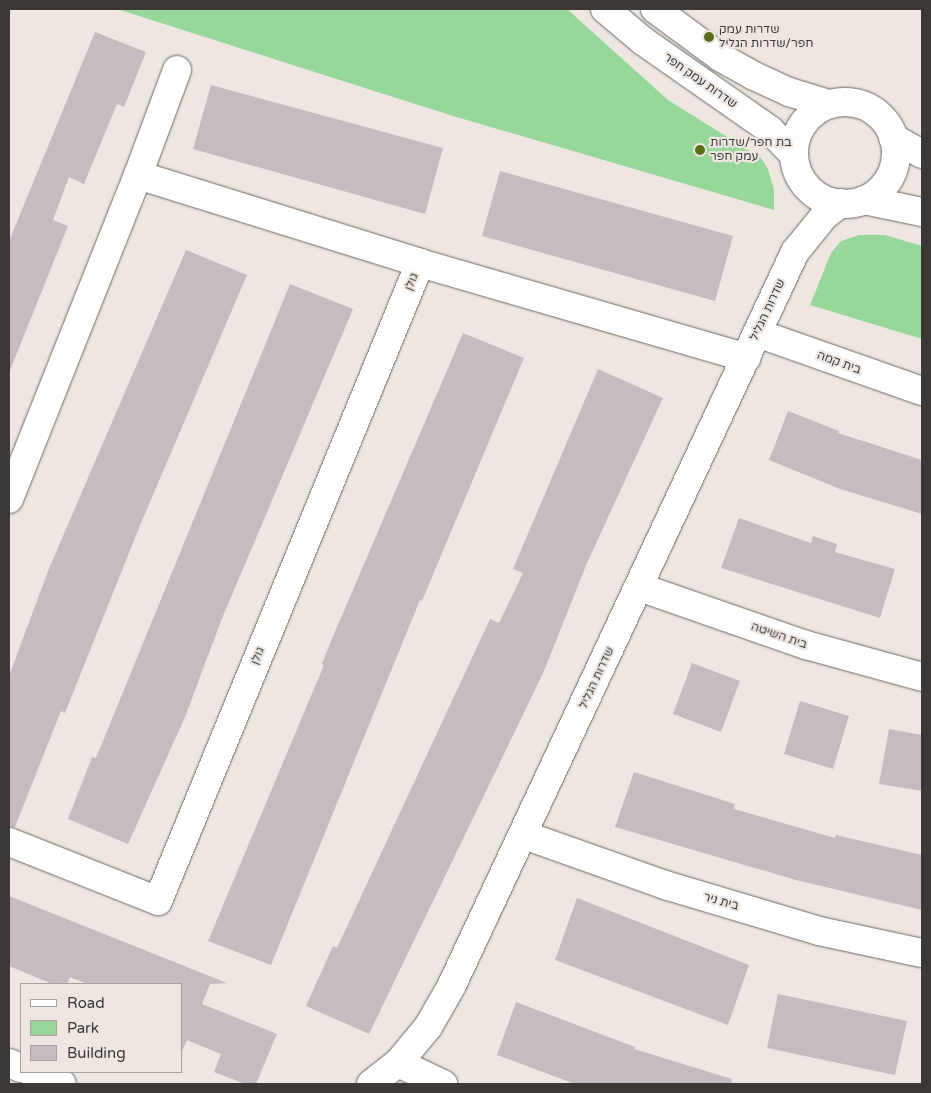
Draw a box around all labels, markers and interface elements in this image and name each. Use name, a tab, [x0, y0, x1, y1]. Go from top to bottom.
place label: שדרות עמק חפר/שדרות הגליל	[719, 23, 813, 51]
marker: שדרות עמק חפר/שדרות הגליל	[703, 31, 715, 43]
street label: שדרות עמק חפר	[661, 50, 739, 112]
place label: בת חפר/שדרות עמק חפר	[710, 136, 792, 164]
marker: בת חפר/שדרות עמק חפר	[694, 144, 706, 156]
street label: גולן	[402, 271, 422, 293]
street label: שדרות הגליל	[747, 277, 789, 343]
street label: בית קמה	[815, 348, 863, 378]
street label: בית השיטה	[749, 620, 809, 652]
street label: גולן	[248, 645, 268, 667]
street label: שדרות הגליל	[576, 645, 618, 711]
street label: בית ניר	[702, 890, 740, 914]
legend	[20, 983, 182, 1073]
text: Road	[67, 994, 105, 1012]
text: Park	[67, 1019, 99, 1037]
text: Building	[67, 1044, 126, 1062]

